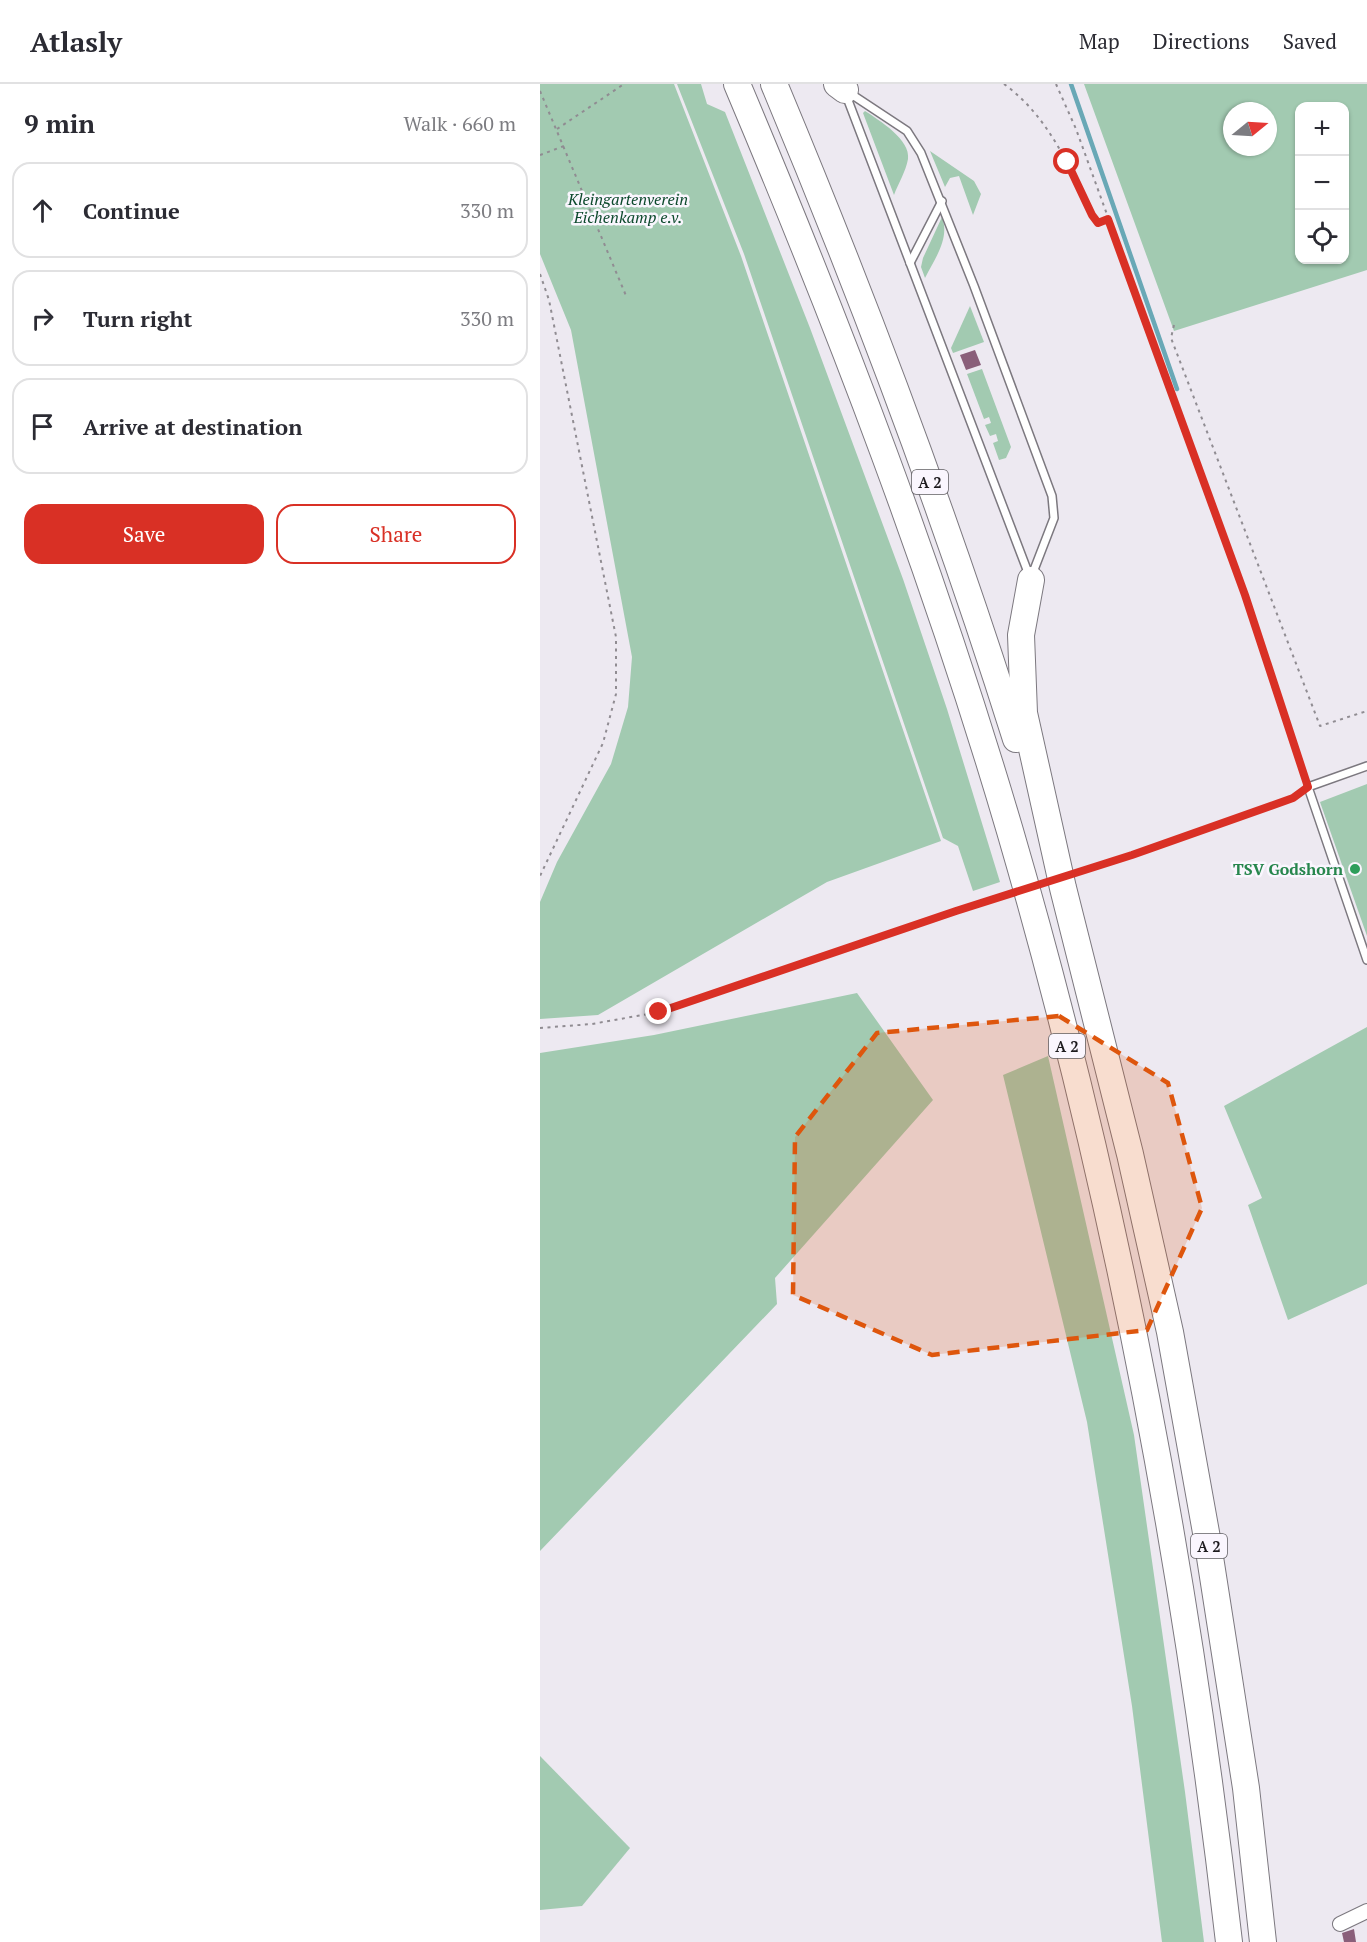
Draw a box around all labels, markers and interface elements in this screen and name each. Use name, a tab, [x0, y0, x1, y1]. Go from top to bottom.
text: Atlasly	[30, 23, 122, 60]
text: Map	[1079, 27, 1120, 55]
text: Directions	[1153, 27, 1250, 55]
text: Saved	[1283, 27, 1337, 55]
north arrow	[1223, 102, 1277, 156]
map controls	[1295, 102, 1349, 264]
button: +	[1295, 102, 1349, 156]
text: 9 min	[24, 106, 95, 140]
text: Walk · 660 m	[404, 110, 516, 137]
route start	[1053, 148, 1079, 174]
button: −	[1295, 156, 1349, 210]
park label: Kleingartenverein Eichenkamp e.v.	[567, 188, 688, 228]
icon: ahead	[26, 194, 59, 227]
text: Continue	[83, 196, 180, 225]
text: 330 m	[460, 197, 514, 224]
button: locate	[1295, 210, 1349, 264]
icon: right	[26, 302, 59, 335]
text: Turn right	[83, 304, 192, 333]
text: 330 m	[460, 305, 514, 332]
icon: arrive	[26, 410, 59, 443]
text: Arrive at destination	[83, 412, 302, 441]
road number: A 2	[912, 470, 948, 494]
button: Save	[24, 504, 264, 564]
button: Share	[276, 504, 516, 564]
place label: TSV Godshorn	[1233, 858, 1344, 880]
marker: TSV Godshorn	[1348, 862, 1362, 876]
route end	[645, 998, 671, 1024]
road number: A 2	[1049, 1034, 1085, 1058]
road number: A 2	[1191, 1534, 1227, 1558]

